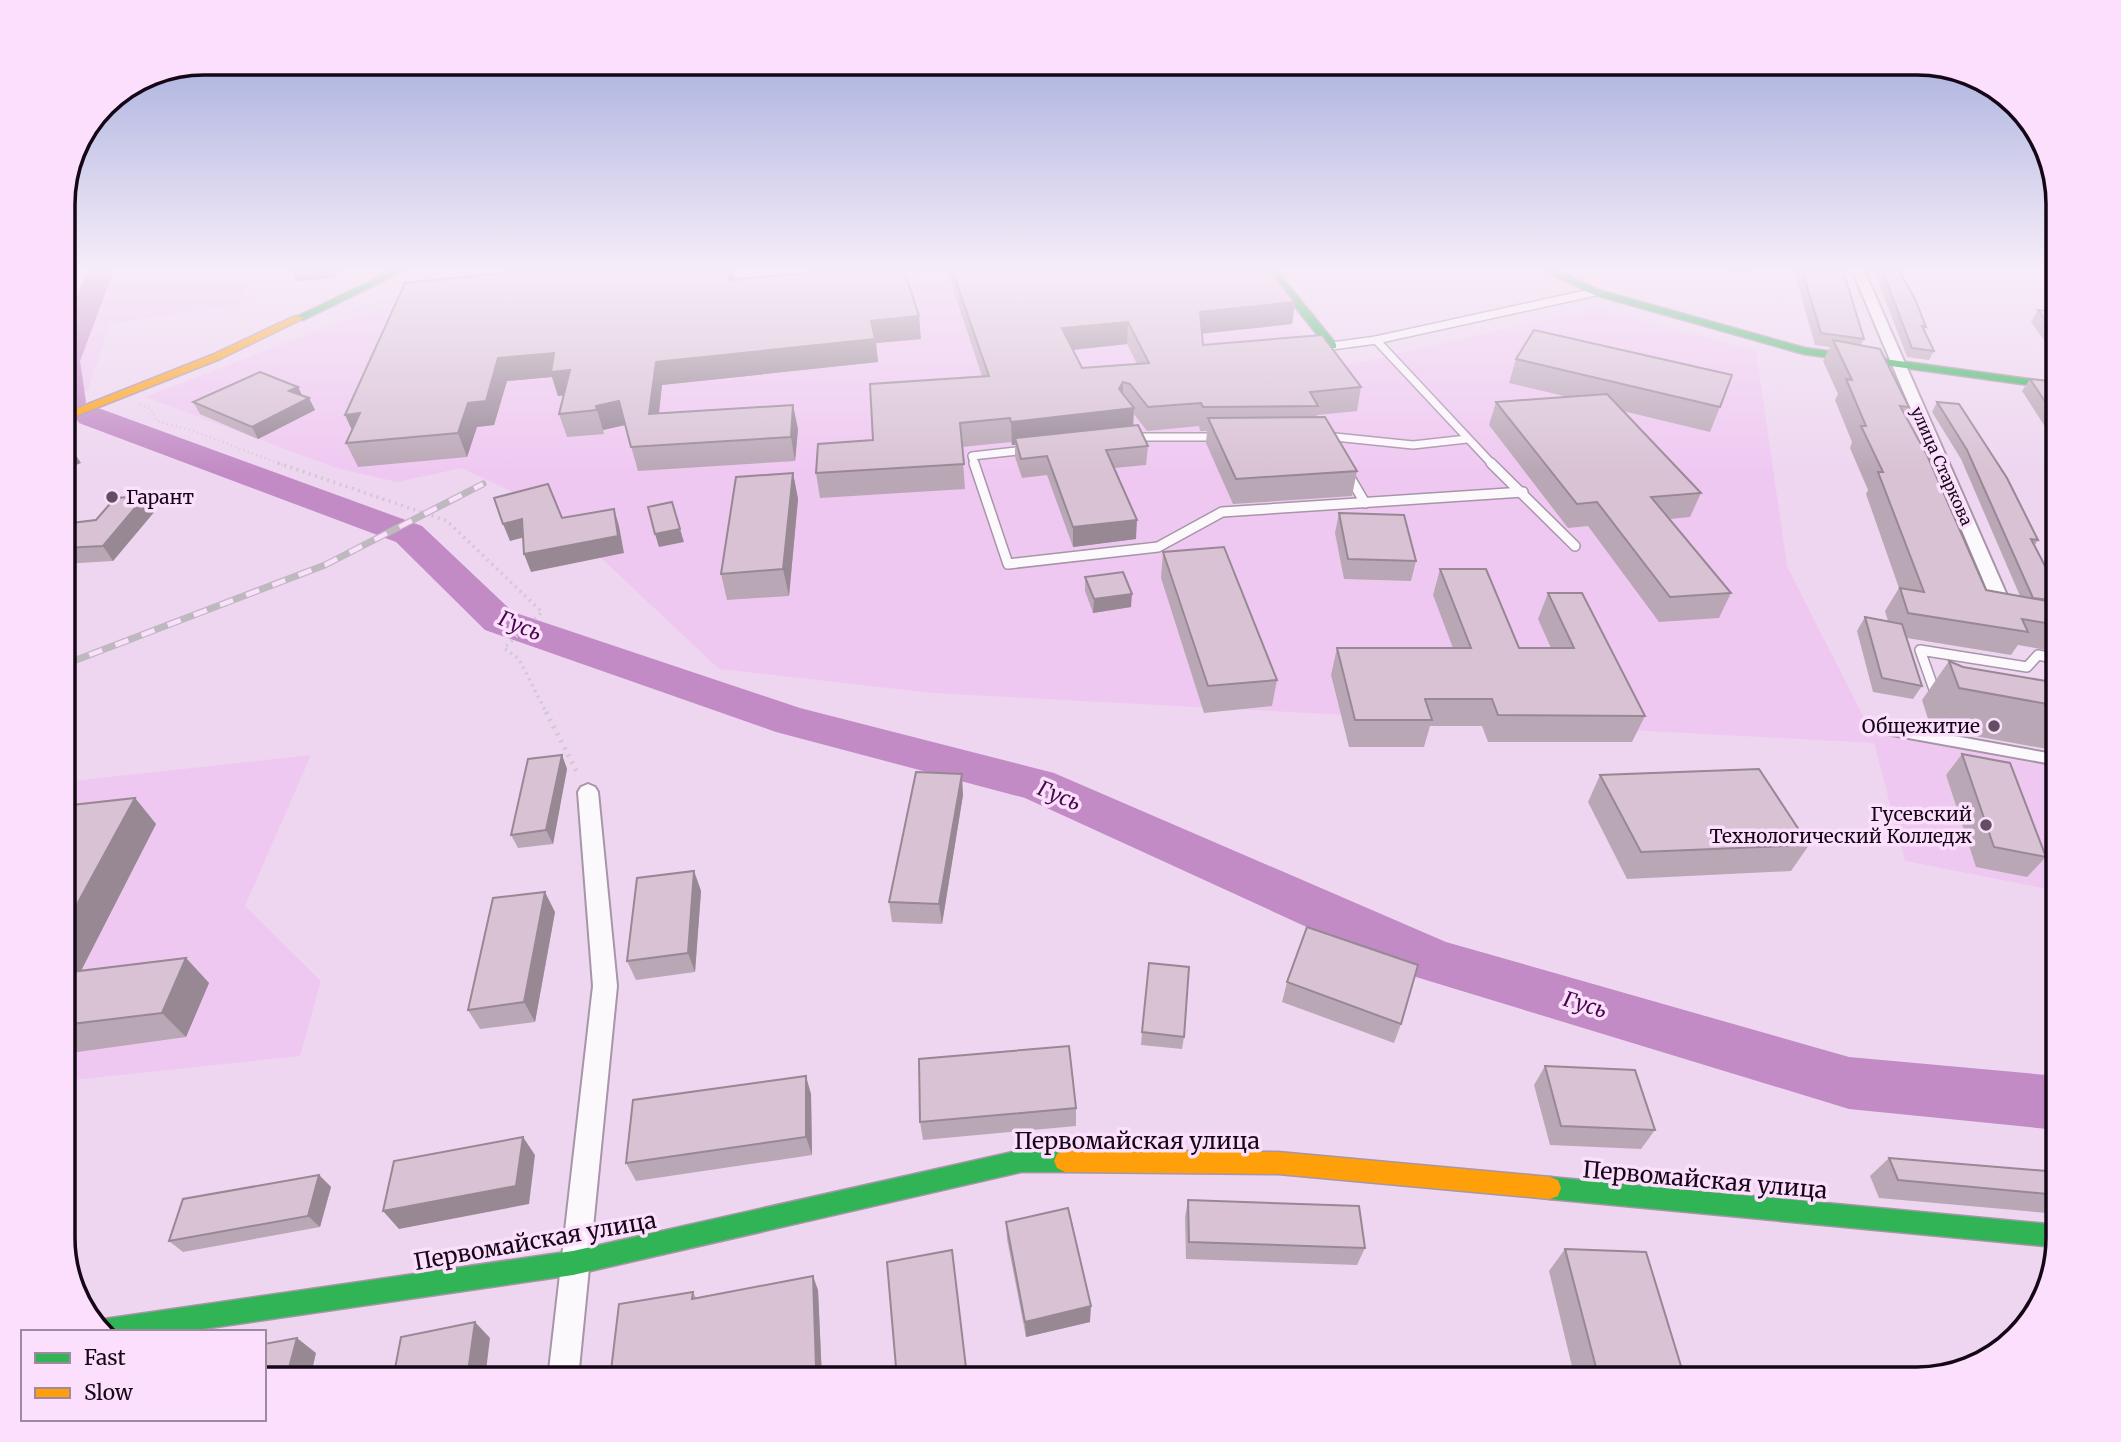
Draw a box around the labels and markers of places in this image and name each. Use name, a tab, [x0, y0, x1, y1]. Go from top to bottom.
place label: Гарант	[126, 485, 194, 509]
marker: Гарант	[104, 489, 120, 505]
place label: Общежитие	[1862, 714, 1980, 738]
marker: Общежитие	[1986, 718, 2002, 734]
place label: Гусевский Технологический Колледж	[1709, 802, 1972, 848]
marker: Гусевский Технологический Колледж	[1978, 817, 1994, 833]

